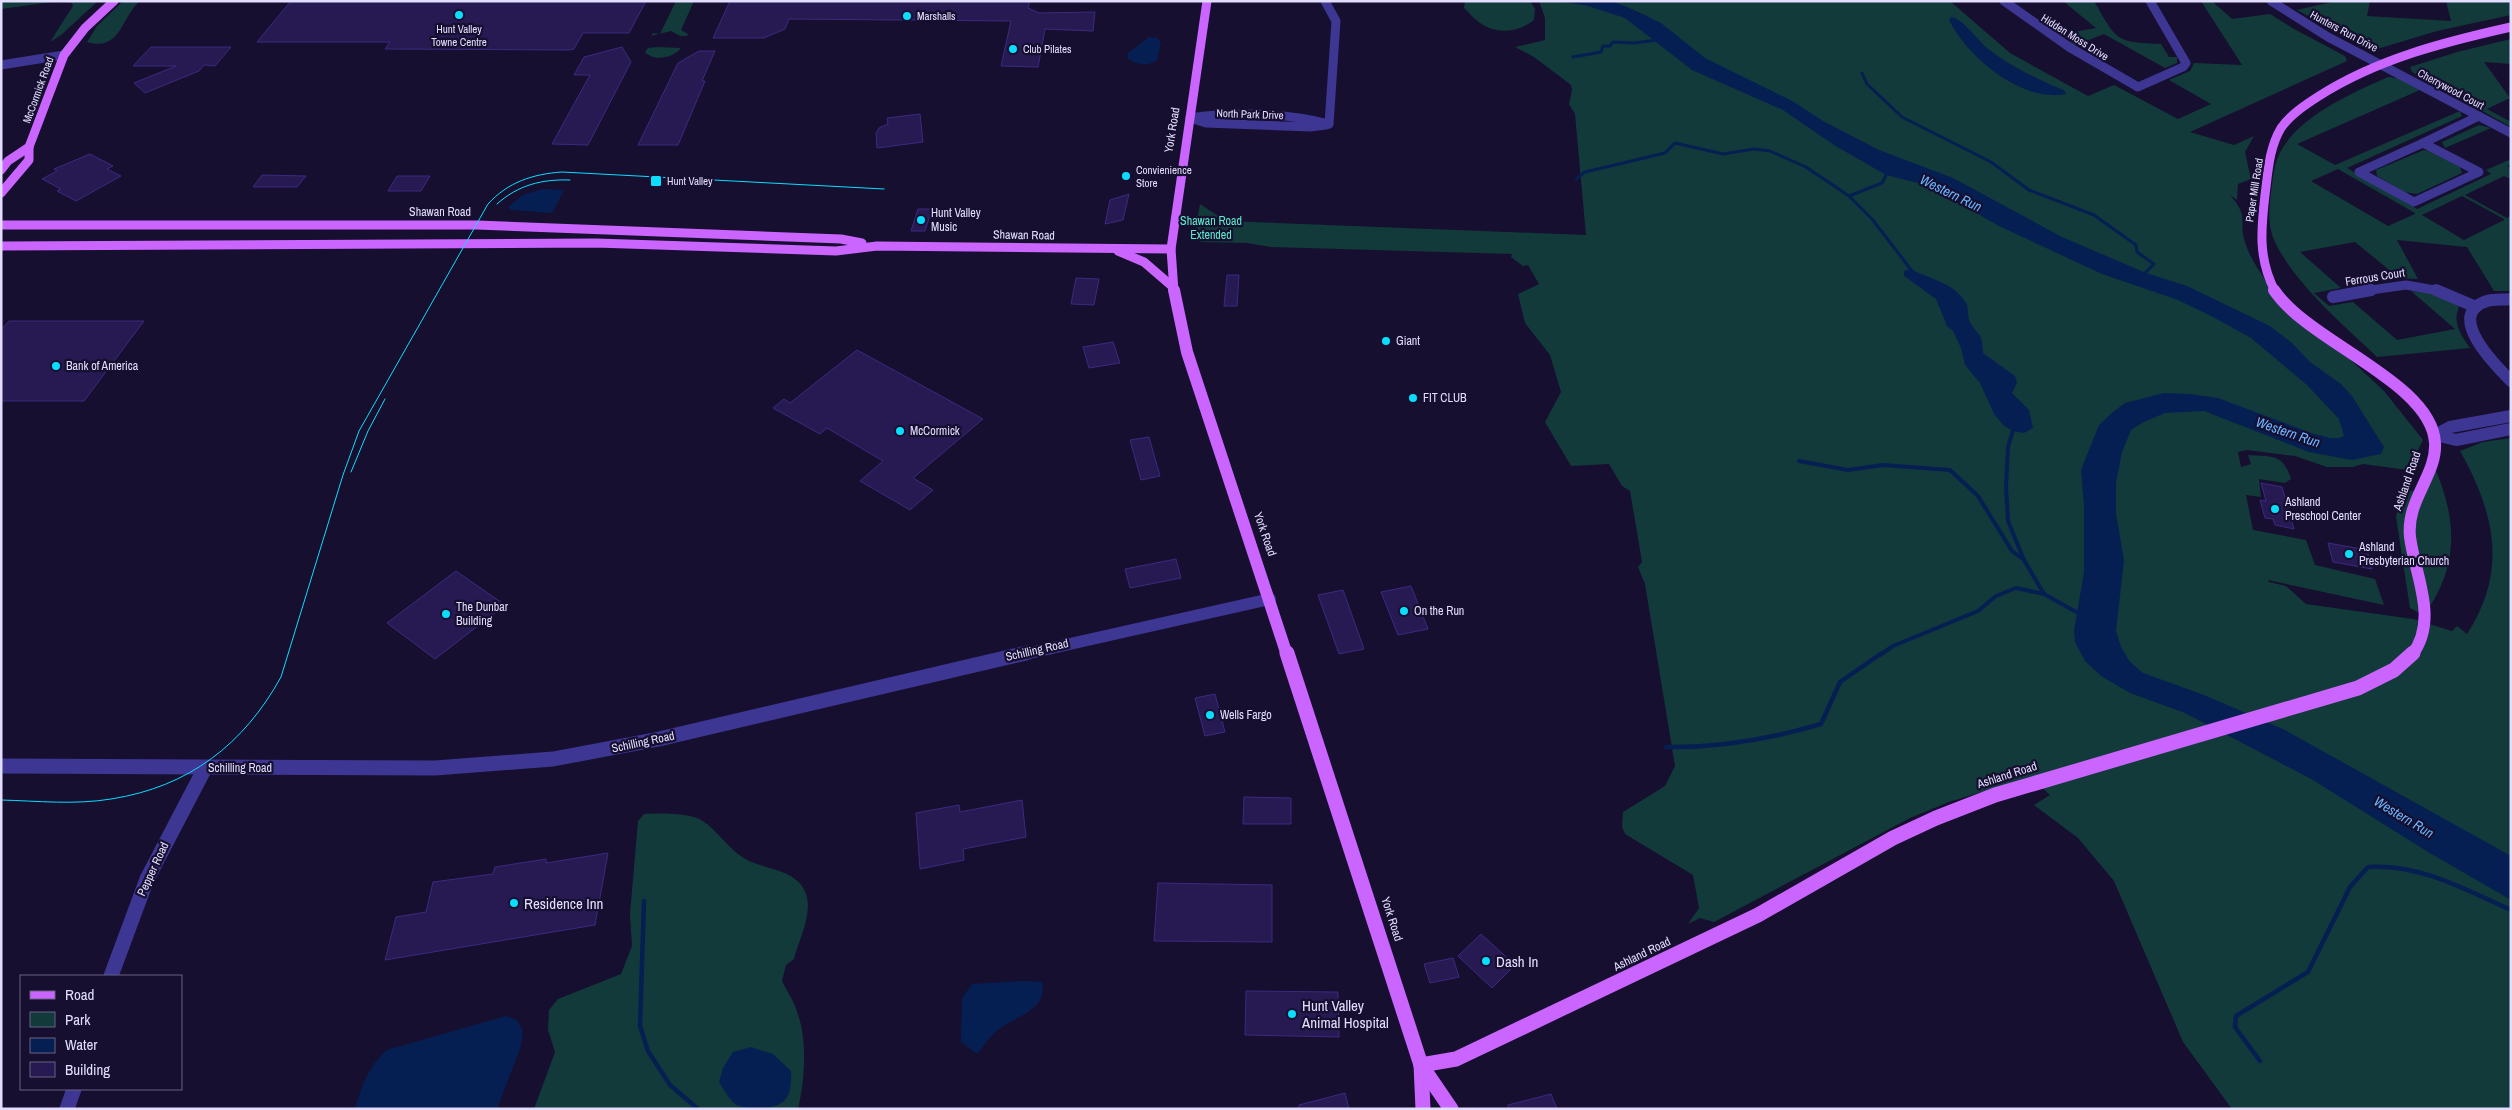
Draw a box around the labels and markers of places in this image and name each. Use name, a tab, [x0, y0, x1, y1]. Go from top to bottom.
marker: Hunt Valley Towne Centre	[453, 9, 465, 21]
place label: Marshalls	[917, 9, 956, 23]
marker: Marshalls	[901, 10, 913, 22]
place label: Hunt Valley Towne Centre	[431, 22, 487, 49]
place label: Club Pilates	[1023, 42, 1072, 56]
marker: Club Pilates	[1007, 43, 1019, 55]
place label: Convienience Store	[1136, 163, 1192, 190]
marker: Convienience Store	[1120, 170, 1132, 182]
marker: Hunt Valley	[649, 174, 663, 188]
place label: Hunt Valley	[667, 174, 713, 188]
place label: Hunt Valley Music	[931, 205, 981, 235]
marker: Hunt Valley Music	[915, 214, 927, 226]
place label: Giant	[1396, 333, 1420, 349]
marker: Giant	[1380, 335, 1392, 347]
place label: Bank of America	[66, 358, 139, 374]
marker: Bank of America	[50, 360, 62, 372]
place label: FIT CLUB	[1423, 390, 1467, 406]
marker: FIT CLUB	[1407, 392, 1419, 404]
place label: McCormick	[910, 423, 960, 439]
marker: McCormick	[894, 425, 906, 437]
place label: Ashland Preschool Center	[2284, 494, 2362, 524]
marker: Ashland Preschool Center	[2269, 503, 2281, 515]
place label: Ashland Presbyterian Church	[2358, 539, 2449, 569]
marker: Ashland Presbyterian Church	[2343, 548, 2355, 560]
place label: The Dunbar Building	[456, 599, 509, 629]
place label: On the Run	[1414, 603, 1464, 619]
marker: On the Run	[1398, 605, 1410, 617]
marker: The Dunbar Building	[440, 608, 452, 620]
place label: Wells Fargo	[1220, 707, 1272, 723]
marker: Wells Fargo	[1204, 709, 1216, 721]
place label: Residence Inn	[524, 893, 603, 914]
marker: Residence Inn	[508, 897, 520, 909]
place label: Dash In	[1496, 951, 1538, 972]
marker: Dash In	[1480, 955, 1492, 967]
place label: Hunt Valley Animal Hospital	[1301, 995, 1389, 1033]
marker: Hunt Valley Animal Hospital	[1286, 1008, 1298, 1020]

